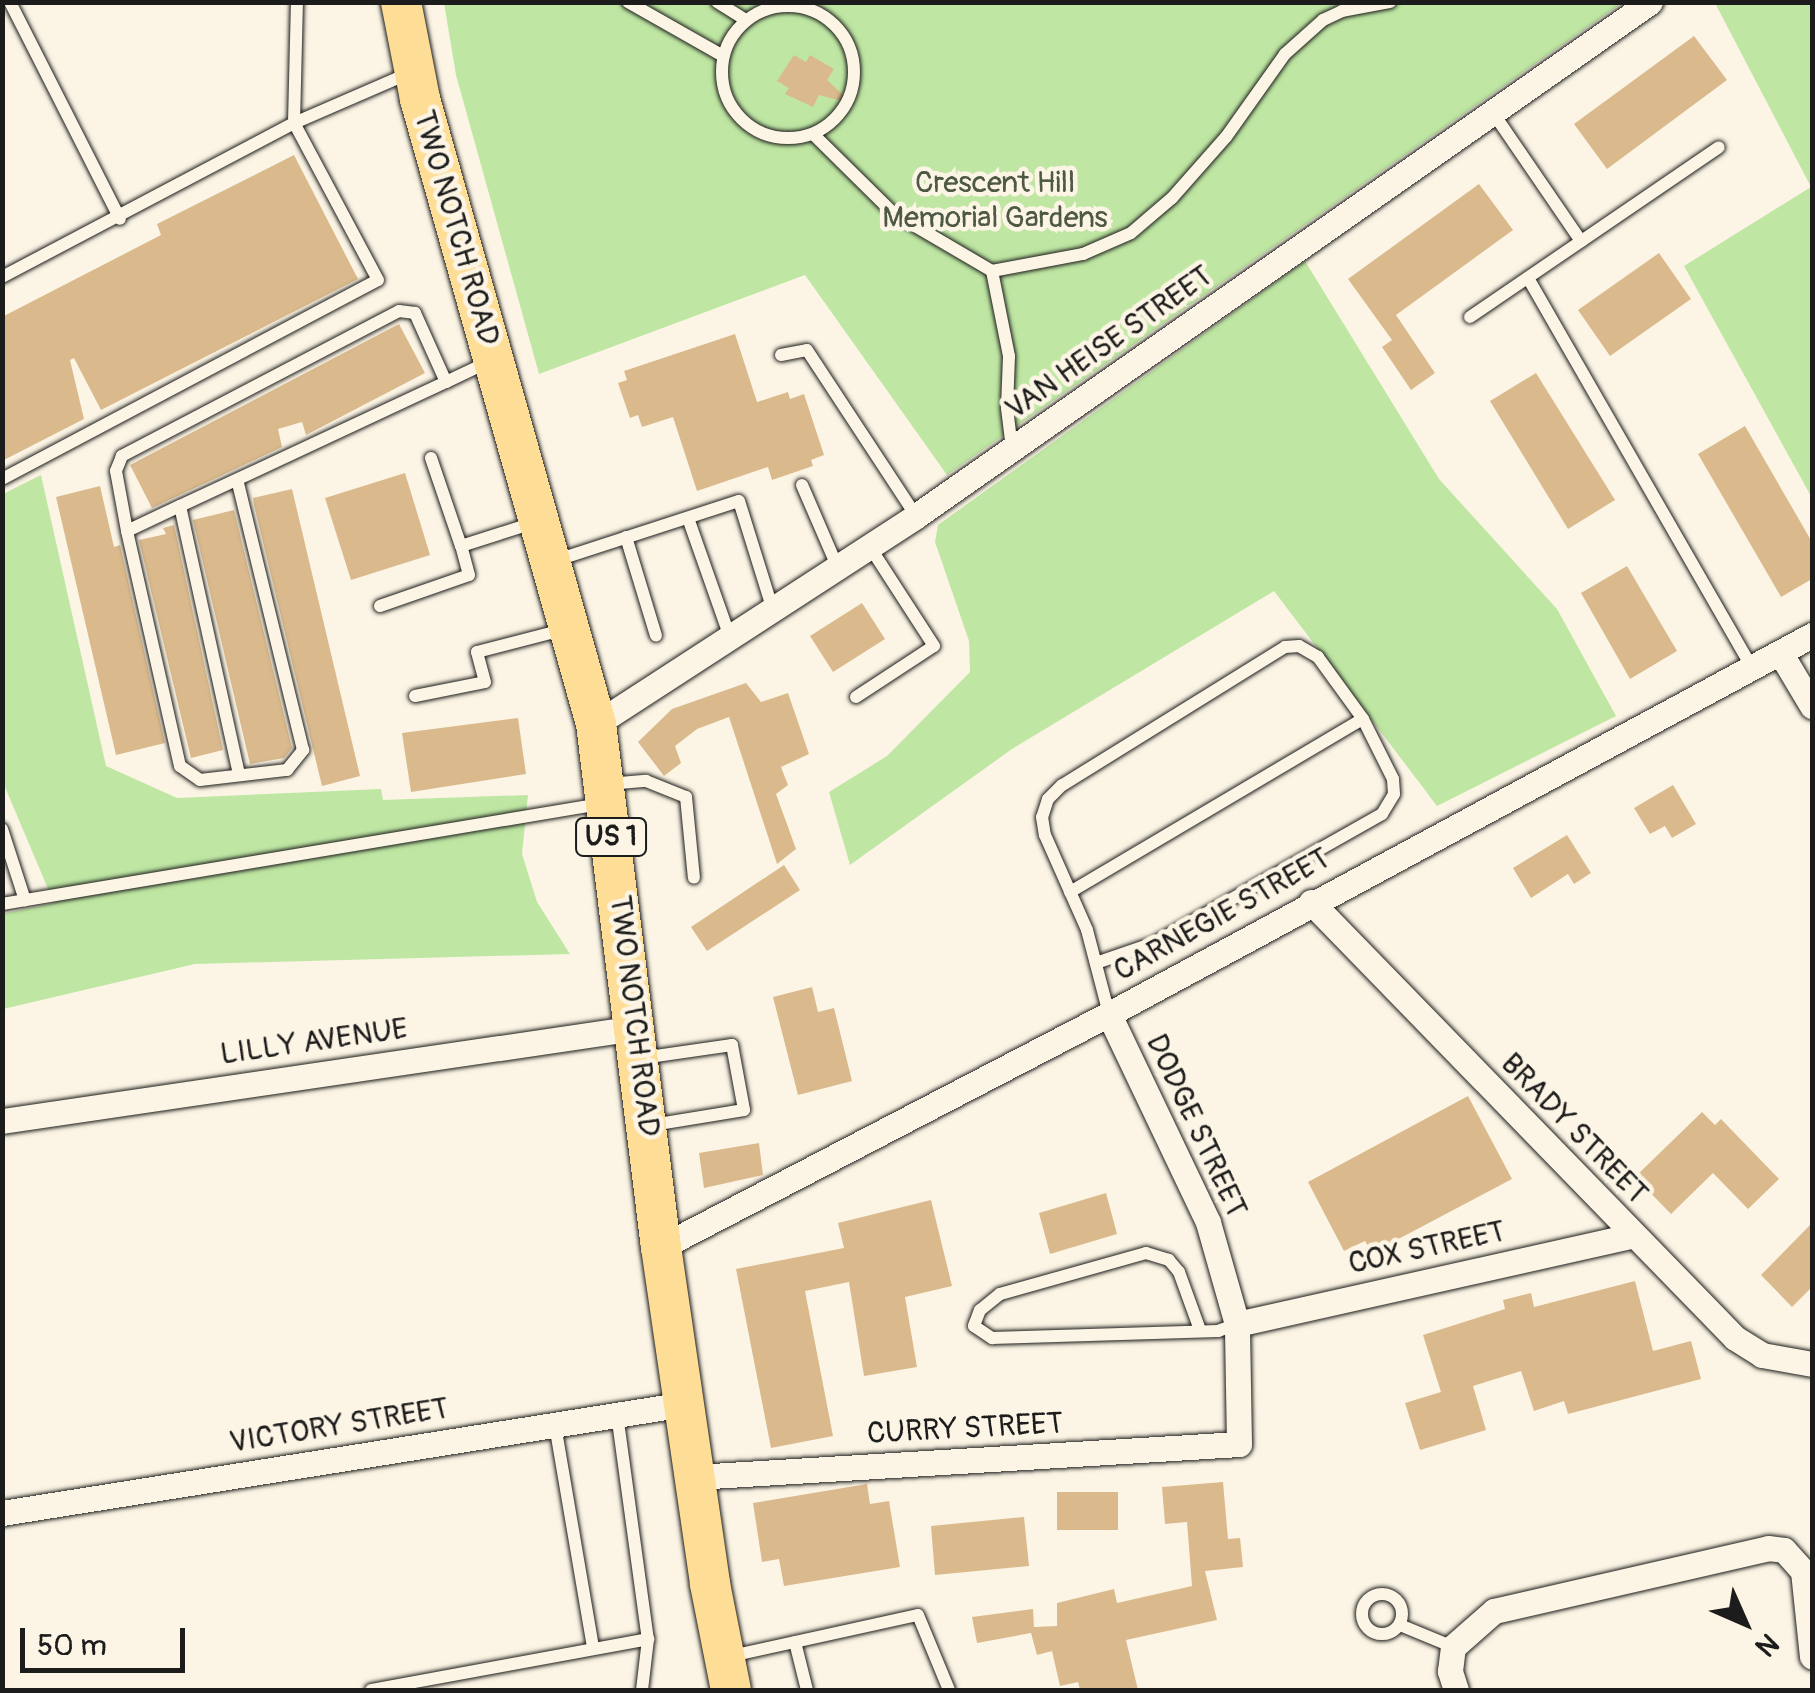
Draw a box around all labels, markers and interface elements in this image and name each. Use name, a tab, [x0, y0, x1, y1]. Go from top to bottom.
street label: TWO NOTCH ROAD	[405, 106, 507, 350]
park label: Crescent Hill Memorial Gardens	[882, 165, 1108, 236]
street label: VAN HEISE STREET	[999, 258, 1219, 428]
road number: US 1	[574, 814, 648, 860]
street label: CARNEGIE STREET	[1108, 841, 1336, 989]
street label: TWO NOTCH ROAD	[601, 893, 667, 1139]
street label: LILLY AVENUE	[218, 1011, 410, 1073]
street label: DODGE STREET	[1138, 1029, 1254, 1223]
street label: BRADY STREET	[1493, 1046, 1655, 1212]
street label: COX STREET	[1345, 1214, 1509, 1282]
street label: VICTORY STREET	[227, 1391, 451, 1461]
street label: CURRY STREET	[866, 1406, 1064, 1452]
north arrow	[1695, 1573, 1795, 1673]
scale bar	[25, 1608, 190, 1670]
text: N	[1747, 1625, 1786, 1664]
text: 50 m	[37, 1627, 107, 1664]

